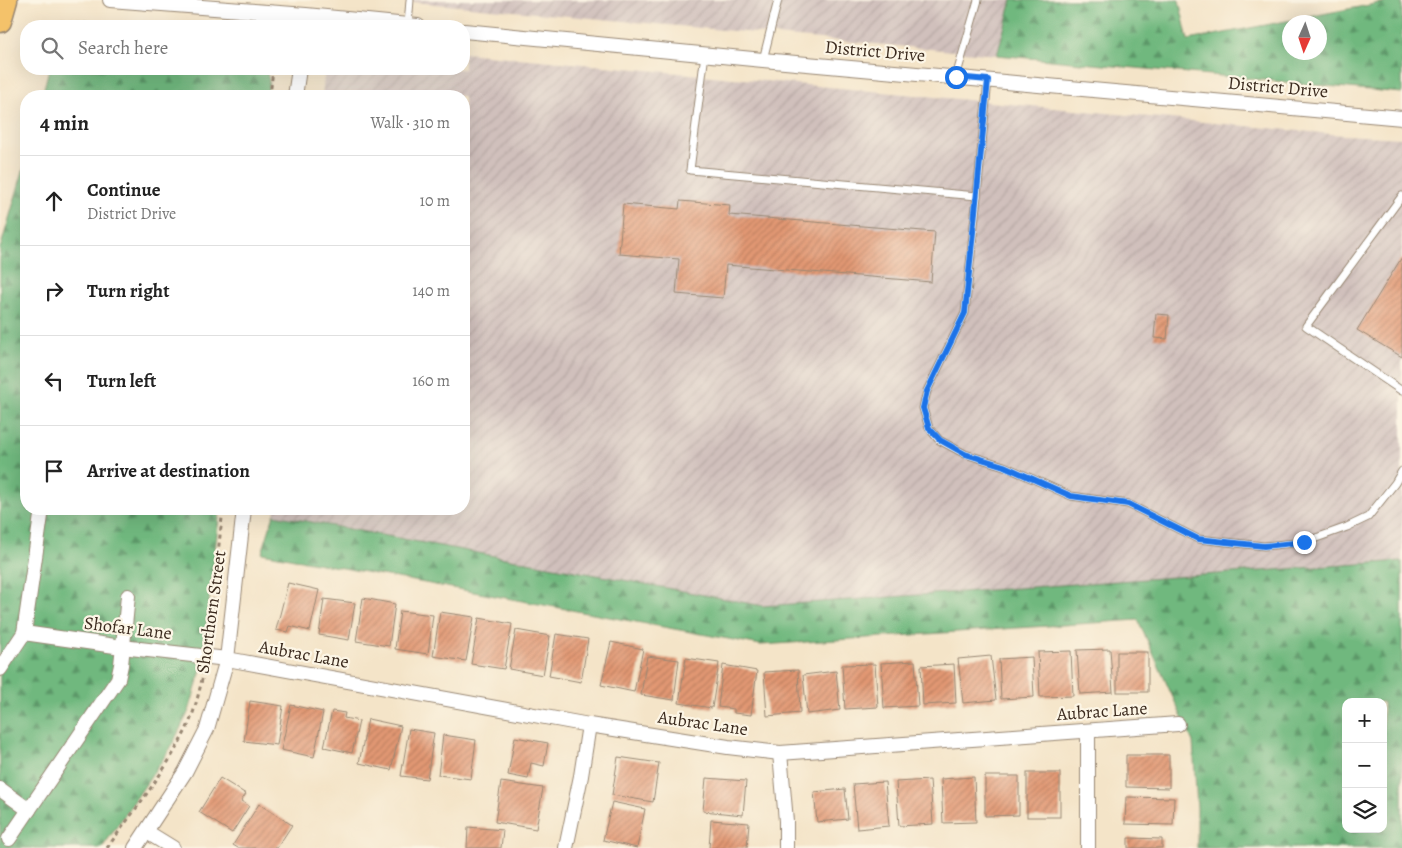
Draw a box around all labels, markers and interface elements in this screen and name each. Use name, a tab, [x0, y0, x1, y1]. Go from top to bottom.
north arrow	[1282, 15, 1327, 60]
search box	[20, 20, 470, 75]
icon: search	[38, 34, 66, 62]
text: Search here	[78, 35, 168, 61]
street label: District Drive	[824, 35, 926, 67]
route start	[945, 66, 968, 89]
street label: District Drive	[1227, 71, 1329, 103]
text: 4 min	[40, 109, 89, 137]
text: Walk · 310 m	[370, 112, 450, 134]
text: Continue	[87, 177, 161, 203]
icon: ahead	[40, 187, 68, 215]
text: 10 m	[420, 190, 450, 212]
text: District Drive	[87, 203, 176, 225]
icon: right	[40, 277, 68, 305]
text: Turn right	[87, 278, 169, 304]
text: 140 m	[412, 280, 450, 302]
icon: left	[40, 367, 68, 395]
text: Turn left	[87, 368, 156, 394]
text: 160 m	[412, 370, 450, 392]
icon: arrive	[40, 457, 68, 485]
text: Arrive at destination	[87, 458, 250, 484]
route end	[1293, 531, 1316, 554]
street label: Shorthorn Street	[190, 549, 232, 675]
street label: Shofar Lane	[83, 611, 173, 645]
street label: Aubrac Lane	[256, 634, 351, 674]
street label: Aubrac Lane	[1055, 696, 1148, 726]
map controls	[1342, 698, 1387, 833]
button: +	[1342, 698, 1387, 743]
street label: Aubrac Lane	[655, 705, 750, 741]
button: −	[1342, 743, 1387, 788]
button: layers	[1342, 788, 1387, 833]

